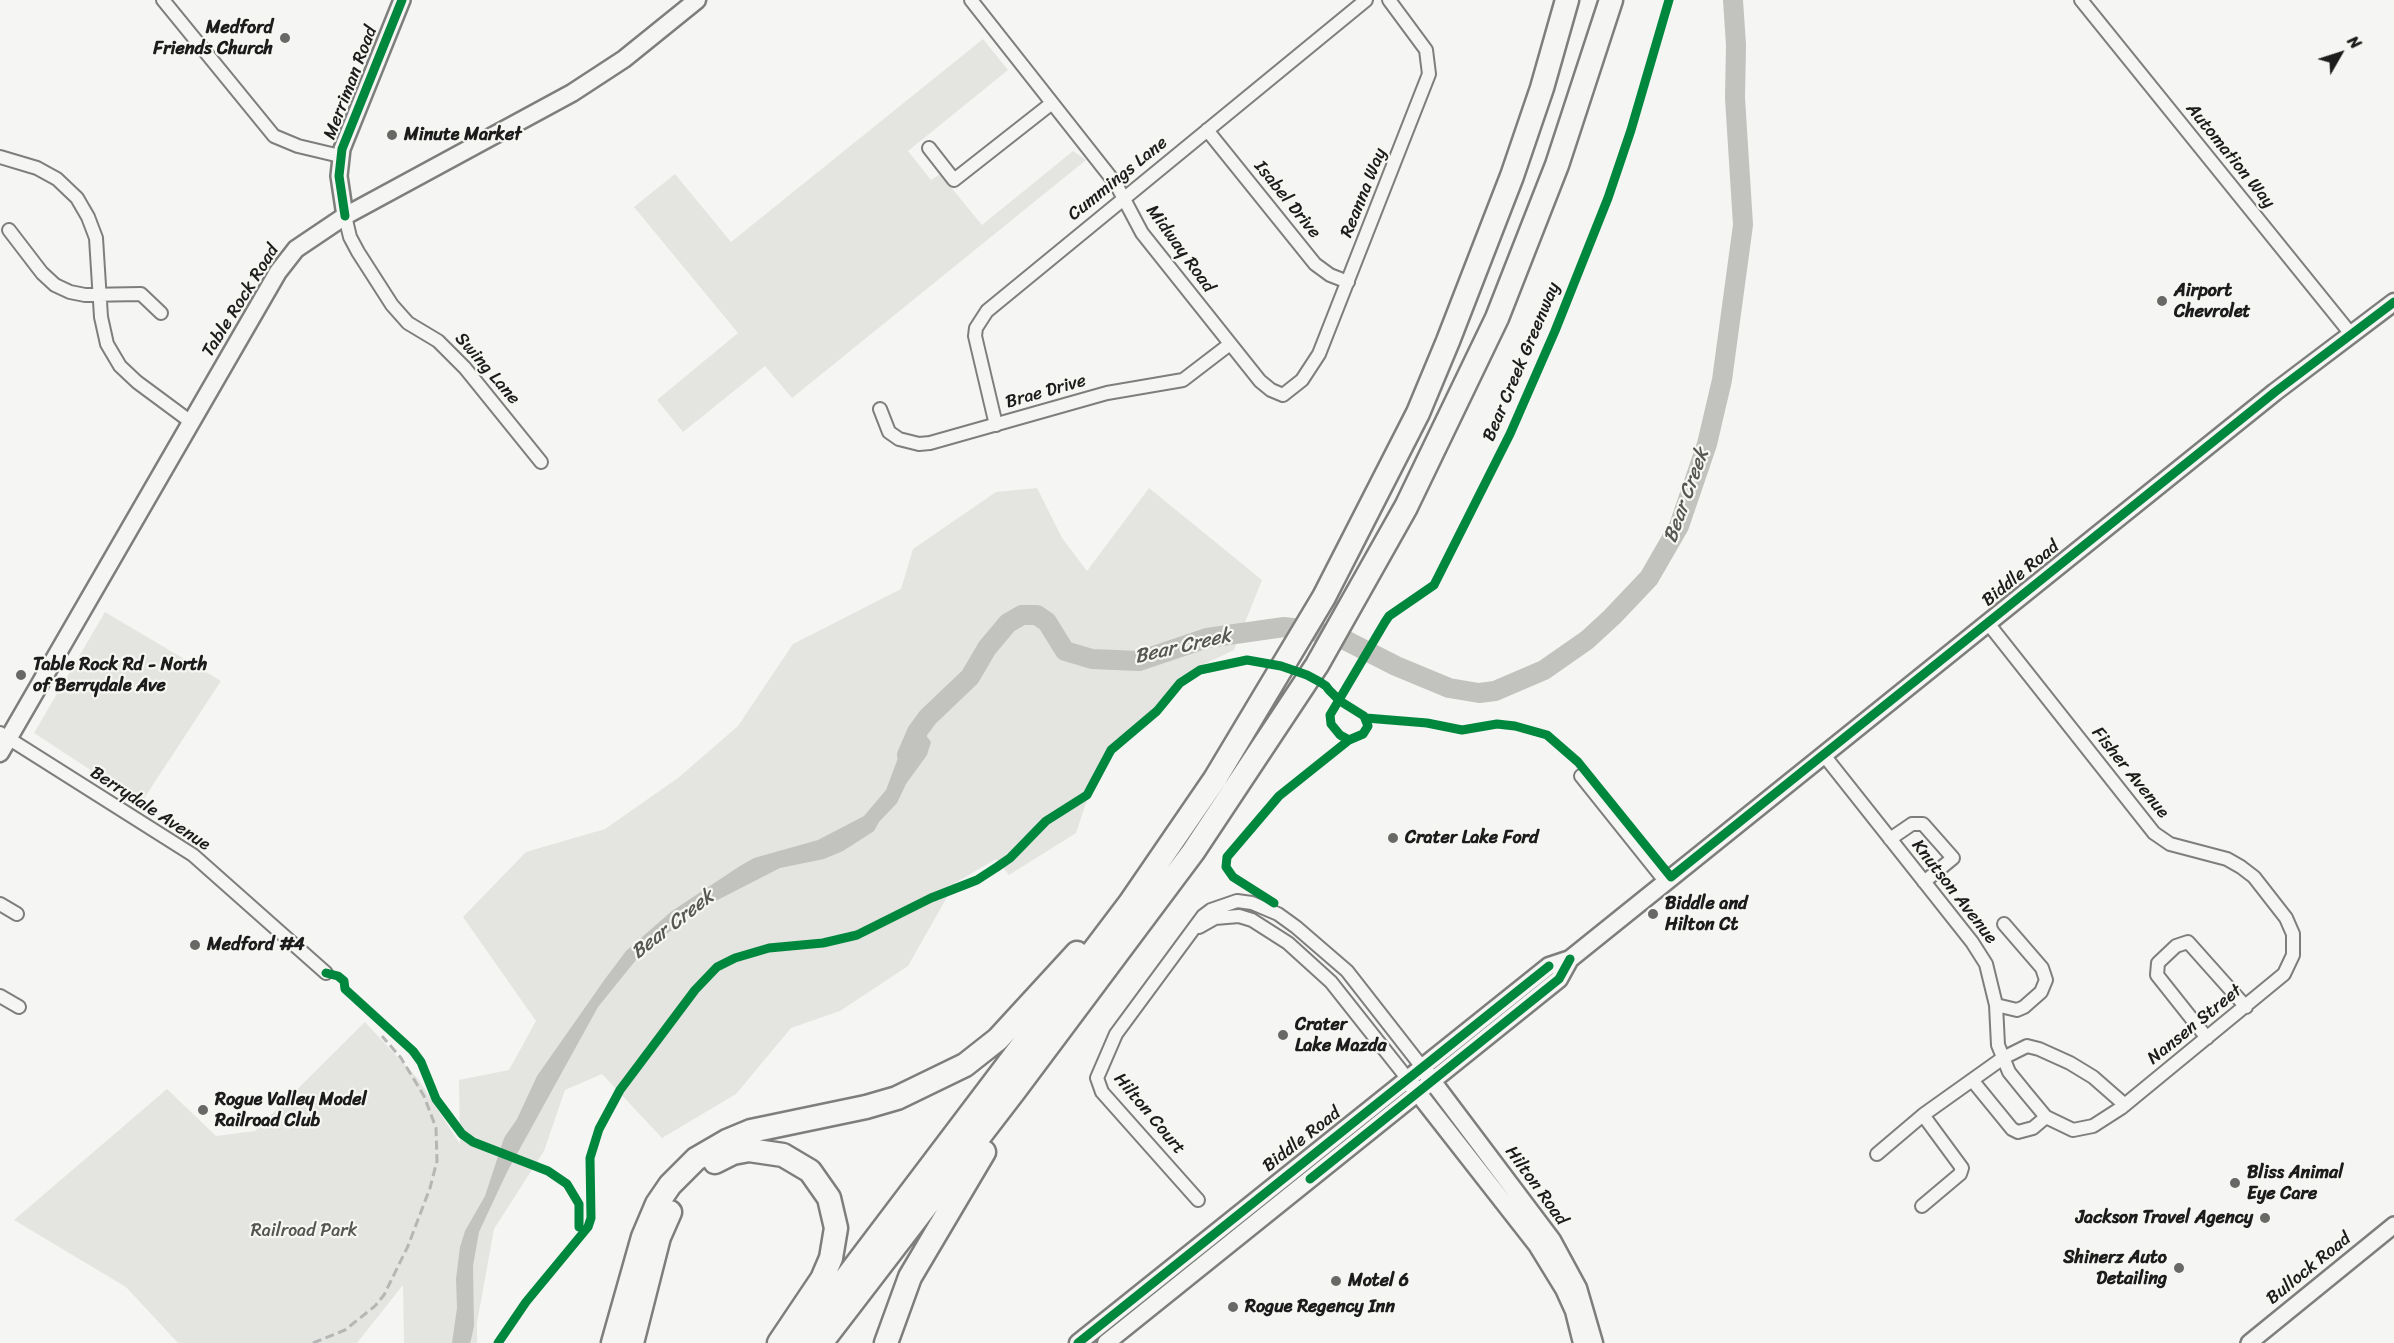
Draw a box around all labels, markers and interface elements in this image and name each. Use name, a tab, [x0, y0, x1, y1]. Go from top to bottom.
place label: Medford Friends Church	[153, 17, 273, 60]
street label: Merriman Road	[320, 23, 382, 143]
north arrow	[2310, 24, 2370, 84]
text: N	[2340, 29, 2369, 56]
marker: Medford Friends Church	[278, 31, 292, 45]
street label: Automation Way	[2181, 99, 2279, 213]
place label: Minute Market	[404, 124, 521, 146]
marker: Minute Market	[385, 128, 399, 142]
street label: Cummings Lane	[1064, 132, 1172, 226]
street label: Reanna Way	[1336, 145, 1392, 241]
street label: Isabel Drive	[1249, 157, 1325, 243]
street label: Midway Road	[1141, 201, 1219, 297]
street label: Table Rock Road	[198, 241, 284, 361]
street label: Bear Creek Greenway	[1479, 279, 1565, 445]
place label: Airport Chevrolet	[2174, 280, 2250, 322]
marker: Airport Chevrolet	[2155, 294, 2169, 308]
street label: Swing Lane	[450, 329, 524, 409]
street label: Brae Drive	[1003, 370, 1089, 414]
water label: Bear Creek	[1659, 446, 1715, 546]
street label: Biddle Road	[1978, 536, 2064, 612]
water label: Bear Creek	[1132, 624, 1234, 670]
place label: Table Rock Rd - North of Berrydale Ave	[33, 654, 207, 696]
marker: Table Rock Rd - North of Berrydale Ave	[14, 668, 28, 682]
street label: Fisher Avenue	[2087, 723, 2173, 823]
street label: Berrydale Avenue	[86, 762, 214, 856]
place label: Crater Lake Ford	[1405, 827, 1538, 849]
marker: Crater Lake Ford	[1386, 831, 1400, 845]
street label: Knutson Avenue	[1907, 836, 2001, 948]
water label: Bear Creek	[627, 885, 719, 965]
place label: Biddle and Hilton Ct	[1665, 893, 1748, 936]
marker: Biddle and Hilton Ct	[1646, 907, 1660, 921]
place label: Medford #4	[207, 934, 305, 956]
marker: Medford #4	[188, 938, 202, 952]
street label: Nansen Street	[2143, 980, 2247, 1070]
place label: Crater Lake Mazda	[1295, 1014, 1387, 1056]
marker: Crater Lake Mazda	[1276, 1028, 1290, 1042]
street label: Hilton Court	[1109, 1069, 1189, 1159]
place label: Rogue Valley Model Railroad Club	[215, 1089, 367, 1132]
marker: Rogue Valley Model Railroad Club	[196, 1103, 210, 1117]
street label: Biddle Road	[1259, 1103, 1345, 1177]
street label: Hilton Road	[1500, 1142, 1572, 1230]
place label: Bliss Animal Eye Care	[2247, 1162, 2343, 1204]
marker: Bliss Animal Eye Care	[2228, 1176, 2242, 1190]
place label: Jackson Travel Agency	[2076, 1207, 2253, 1229]
marker: Jackson Travel Agency	[2258, 1211, 2272, 1225]
park label: Railroad Park	[251, 1220, 357, 1242]
street label: Bullock Road	[2262, 1228, 2356, 1310]
place label: Shinerz Auto Detailing	[2063, 1247, 2167, 1290]
marker: Shinerz Auto Detailing	[2172, 1261, 2186, 1275]
place label: Motel 6	[1348, 1270, 1409, 1292]
marker: Motel 6	[1329, 1274, 1343, 1288]
place label: Rogue Regency Inn	[1245, 1296, 1395, 1318]
marker: Rogue Regency Inn	[1226, 1300, 1240, 1314]

